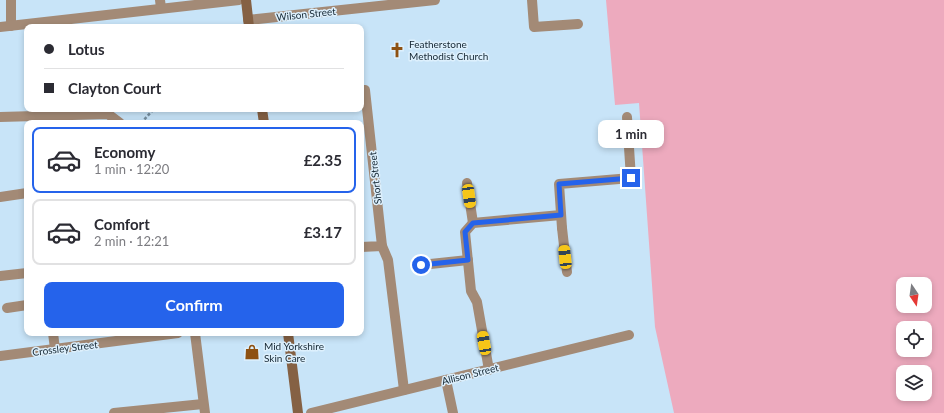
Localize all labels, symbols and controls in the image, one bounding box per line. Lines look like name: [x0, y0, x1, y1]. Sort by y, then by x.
street label: Wilson Street: [276, 5, 337, 23]
place label: Featherstone Methodist Church: [409, 38, 488, 62]
text: Lotus: [68, 40, 105, 58]
church icon: Featherstone Methodist Church: [388, 41, 406, 59]
text: Clayton Court: [68, 79, 161, 97]
callout: 1 min: [598, 120, 664, 148]
text: 1 min: [615, 126, 647, 142]
icon: car: [46, 142, 82, 178]
text: Economy: [94, 143, 155, 161]
text: £2.35: [304, 151, 342, 169]
street label: Short Street: [366, 151, 384, 205]
text: 1 min · 12:20: [94, 161, 169, 177]
route end: [622, 169, 640, 187]
car: [461, 183, 477, 209]
icon: car: [46, 214, 82, 250]
text: Comfort: [94, 215, 150, 233]
text: £3.17: [304, 223, 342, 241]
text: 2 min · 12:21: [94, 233, 169, 249]
car: [558, 244, 572, 270]
route start: [412, 256, 430, 274]
north arrow: [896, 277, 932, 313]
map controls: [896, 277, 932, 401]
button: Confirm: [44, 282, 344, 328]
button: locate: [896, 321, 932, 357]
car: [476, 330, 492, 356]
street label: Crossley Street: [32, 338, 99, 358]
place label: Mid Yorkshire Skin Care: [264, 340, 324, 364]
shop icon: Mid Yorkshire Skin Care: [243, 343, 261, 361]
street label: Allison Street: [440, 361, 500, 387]
button: layers: [896, 365, 932, 401]

